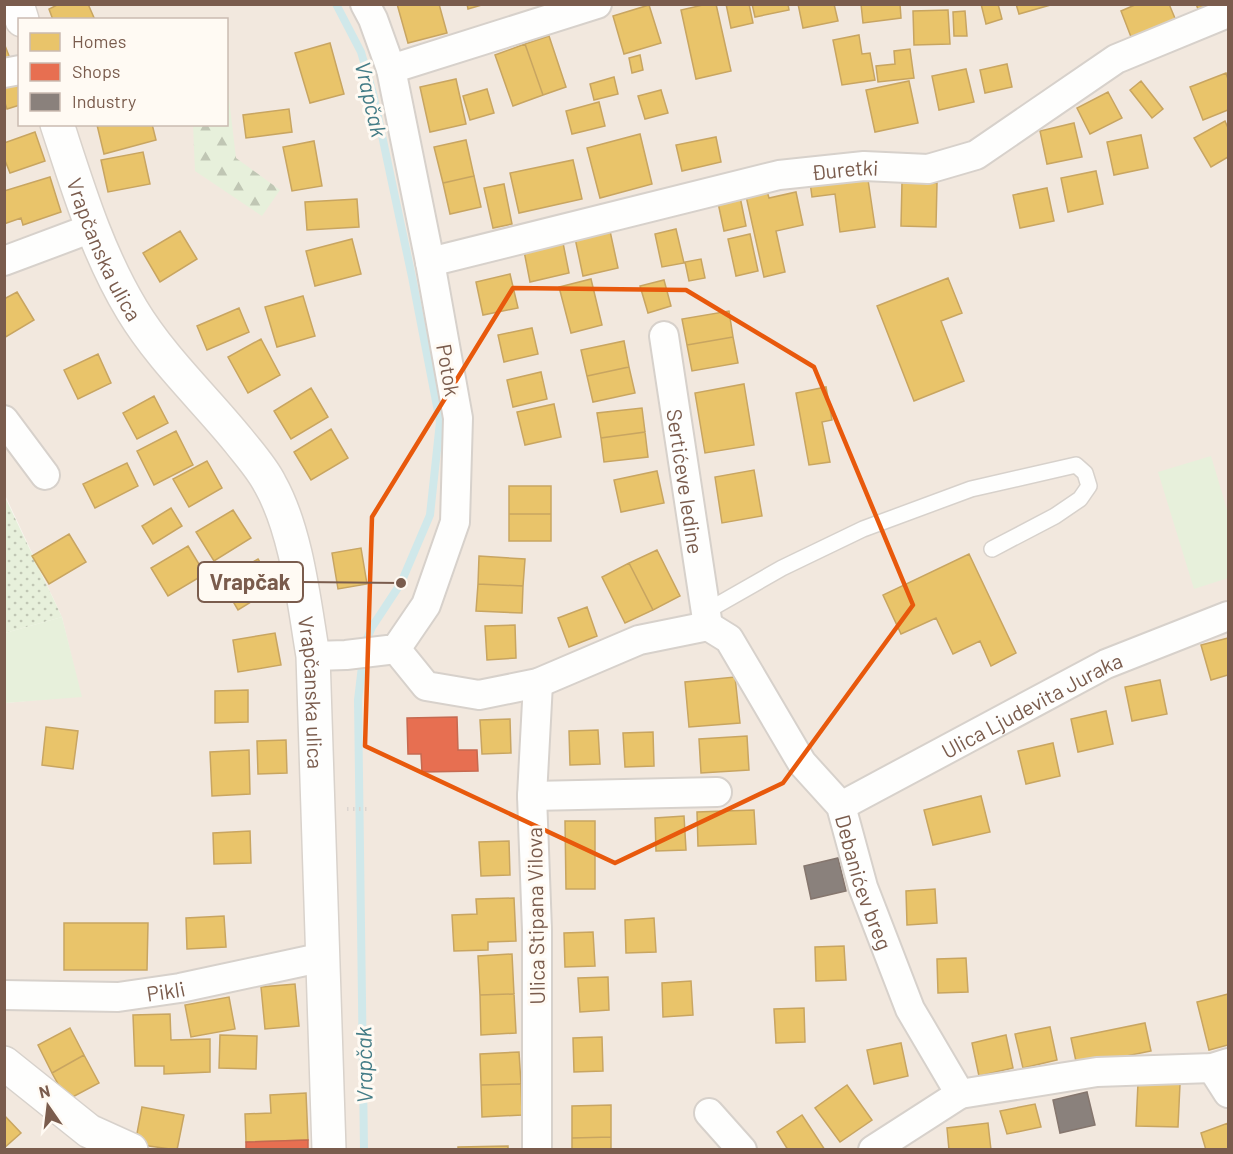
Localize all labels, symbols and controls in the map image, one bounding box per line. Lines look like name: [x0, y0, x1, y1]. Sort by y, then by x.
legend: [18, 18, 228, 126]
text: Homes: [72, 30, 126, 52]
water label: Vrapčak: [351, 59, 393, 140]
text: Shops: [72, 60, 121, 82]
text: Industry: [72, 90, 136, 112]
street label: Đuretki: [810, 153, 879, 184]
street label: Vrapčanska ulica: [63, 174, 148, 325]
street label: Potok: [432, 342, 466, 398]
street label: Sertićeve ledine: [663, 407, 709, 556]
callout: Vrapčak: [198, 562, 303, 602]
text: Vrapčak: [210, 568, 291, 594]
street label: Vrapčanska ulica: [294, 614, 329, 769]
street label: Ulica Ljudevita Juraka: [937, 647, 1125, 763]
street label: Debanićev breg: [831, 812, 898, 953]
street label: Ulica Stipana Vilova: [521, 827, 549, 1005]
street label: Pikli: [145, 975, 187, 1005]
water label: Vrapčak: [349, 1026, 377, 1104]
north arrow: [18, 1076, 78, 1136]
text: N: [37, 1080, 52, 1101]

